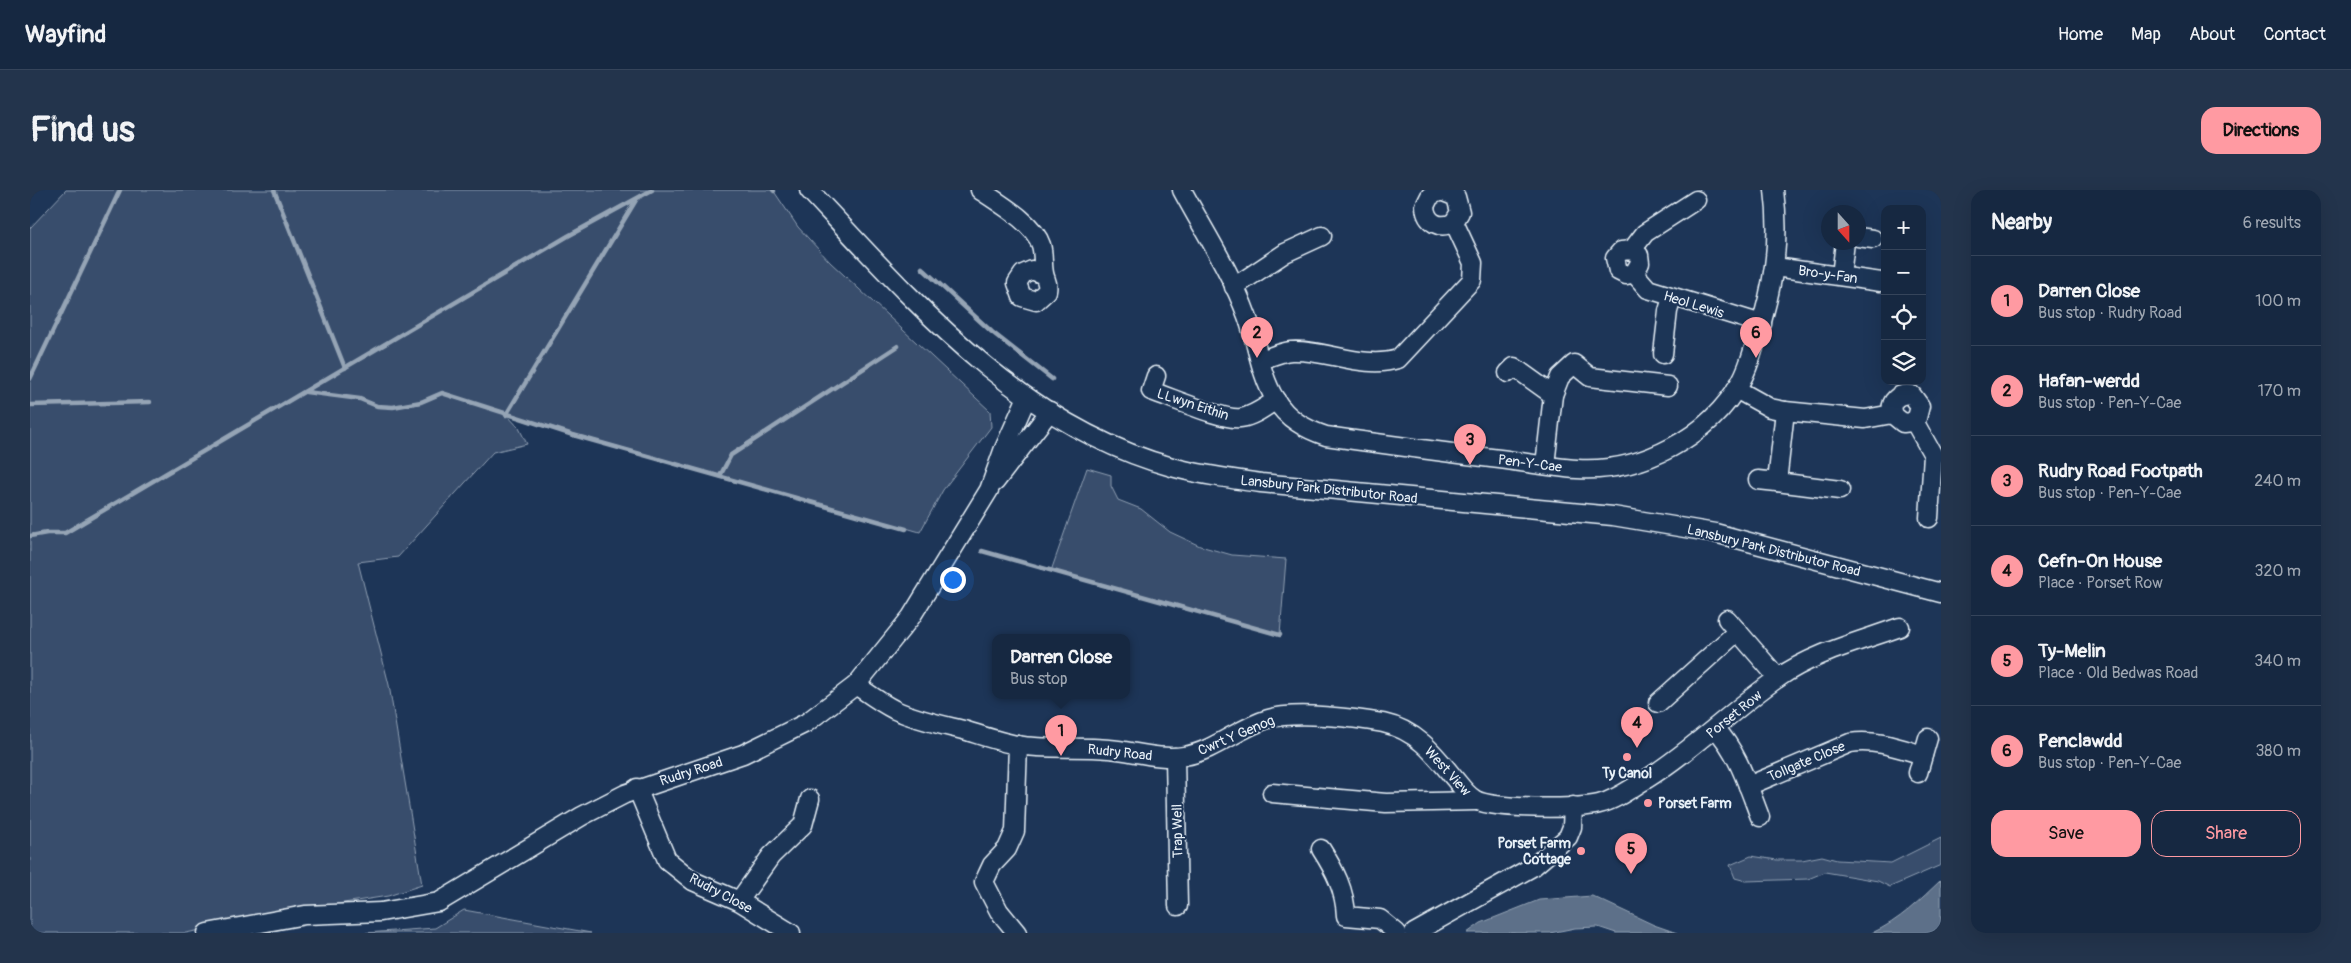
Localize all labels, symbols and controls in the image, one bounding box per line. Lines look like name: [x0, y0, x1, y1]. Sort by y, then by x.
text: Wayfind: [25, 20, 106, 49]
text: Home: [2058, 23, 2103, 46]
text: Map: [2131, 23, 2161, 46]
text: About: [2189, 23, 2235, 46]
text: Contact: [2263, 23, 2326, 46]
button: Directions: [2201, 107, 2321, 154]
text: Find us: [30, 108, 135, 152]
north arrow: [1821, 205, 1866, 250]
map controls: [1881, 205, 1926, 385]
button: +: [1881, 205, 1926, 250]
text: Nearby: [1991, 209, 2052, 236]
text: 6 results: [2243, 213, 2301, 233]
button: −: [1881, 250, 1926, 295]
street label: Bro-y-Fan: [1797, 262, 1859, 287]
text: Darren Close: [2038, 279, 2140, 303]
street label: Heol Lewis: [1662, 287, 1727, 322]
text: 1: [2004, 291, 2010, 311]
text: 100 m: [2255, 291, 2301, 311]
button: locate: [1881, 295, 1926, 340]
text: Bus stop · Rudry Road: [2038, 303, 2182, 323]
pin: 2: [1241, 317, 1273, 358]
pin: 6: [1740, 317, 1772, 358]
button: layers: [1881, 340, 1926, 385]
text: Hafan-werdd: [2038, 369, 2140, 393]
text: 2: [2003, 381, 2011, 401]
text: 170 m: [2258, 381, 2301, 401]
street label: LLwyn Eithin: [1155, 385, 1231, 424]
text: Bus stop · Pen-Y-Cae: [2038, 393, 2181, 413]
pin: 3: [1454, 424, 1486, 465]
street label: Pen-Y-Cae: [1497, 451, 1563, 476]
text: Rudry Road Footpath: [2038, 459, 2203, 483]
text: 3: [2003, 471, 2011, 491]
text: 240 m: [2254, 471, 2301, 491]
street label: Lansbury Park Distributor Road: [1239, 472, 1419, 507]
text: Bus stop · Pen-Y-Cae: [2038, 483, 2181, 503]
street label: Lansbury Park Distributor Road: [1685, 521, 1862, 580]
text: Cefn-On House: [2038, 549, 2162, 573]
text: 4: [2002, 561, 2012, 581]
text: 320 m: [2255, 561, 2301, 581]
your location: [940, 567, 966, 593]
text: Place · Porset Row: [2038, 573, 2163, 593]
popup: [992, 634, 1130, 699]
text: Ty-Melin: [2038, 639, 2106, 663]
text: Darren Close: [1010, 645, 1112, 669]
text: 5: [2003, 651, 2011, 671]
text: 340 m: [2254, 651, 2301, 671]
text: Place · Old Bedwas Road: [2038, 663, 2198, 683]
text: Bus stop: [1010, 669, 1068, 689]
street label: Porset Row: [1703, 686, 1766, 742]
pin: 4: [1621, 707, 1653, 748]
street label: Cwrt Y Genog: [1195, 712, 1277, 759]
pin: 1: [1045, 715, 1077, 756]
text: Penclawdd: [2038, 729, 2123, 753]
street label: Tollgate Close: [1765, 737, 1848, 785]
street label: Rudry Road: [1087, 741, 1153, 764]
text: 6: [2002, 741, 2012, 761]
text: 380 m: [2255, 741, 2301, 761]
street label: West View: [1421, 743, 1475, 800]
marker: Ty Canol: [1621, 751, 1633, 763]
street label: Rudry Road: [658, 753, 725, 790]
text: Bus stop · Pen-Y-Cae: [2038, 753, 2181, 773]
place label: Ty Canol: [1601, 765, 1652, 782]
place label: Porset Farm: [1658, 795, 1732, 812]
marker: Porset Farm: [1642, 797, 1654, 809]
street label: Trap Well: [1169, 804, 1186, 858]
button: Save: [1991, 810, 2141, 857]
button: Share: [2151, 810, 2301, 857]
pin: 5: [1615, 833, 1647, 874]
place label: Porset Farm Cottage: [1497, 835, 1572, 868]
marker: Porset Farm Cottage: [1575, 845, 1587, 857]
street label: Rudry Close: [686, 870, 755, 917]

